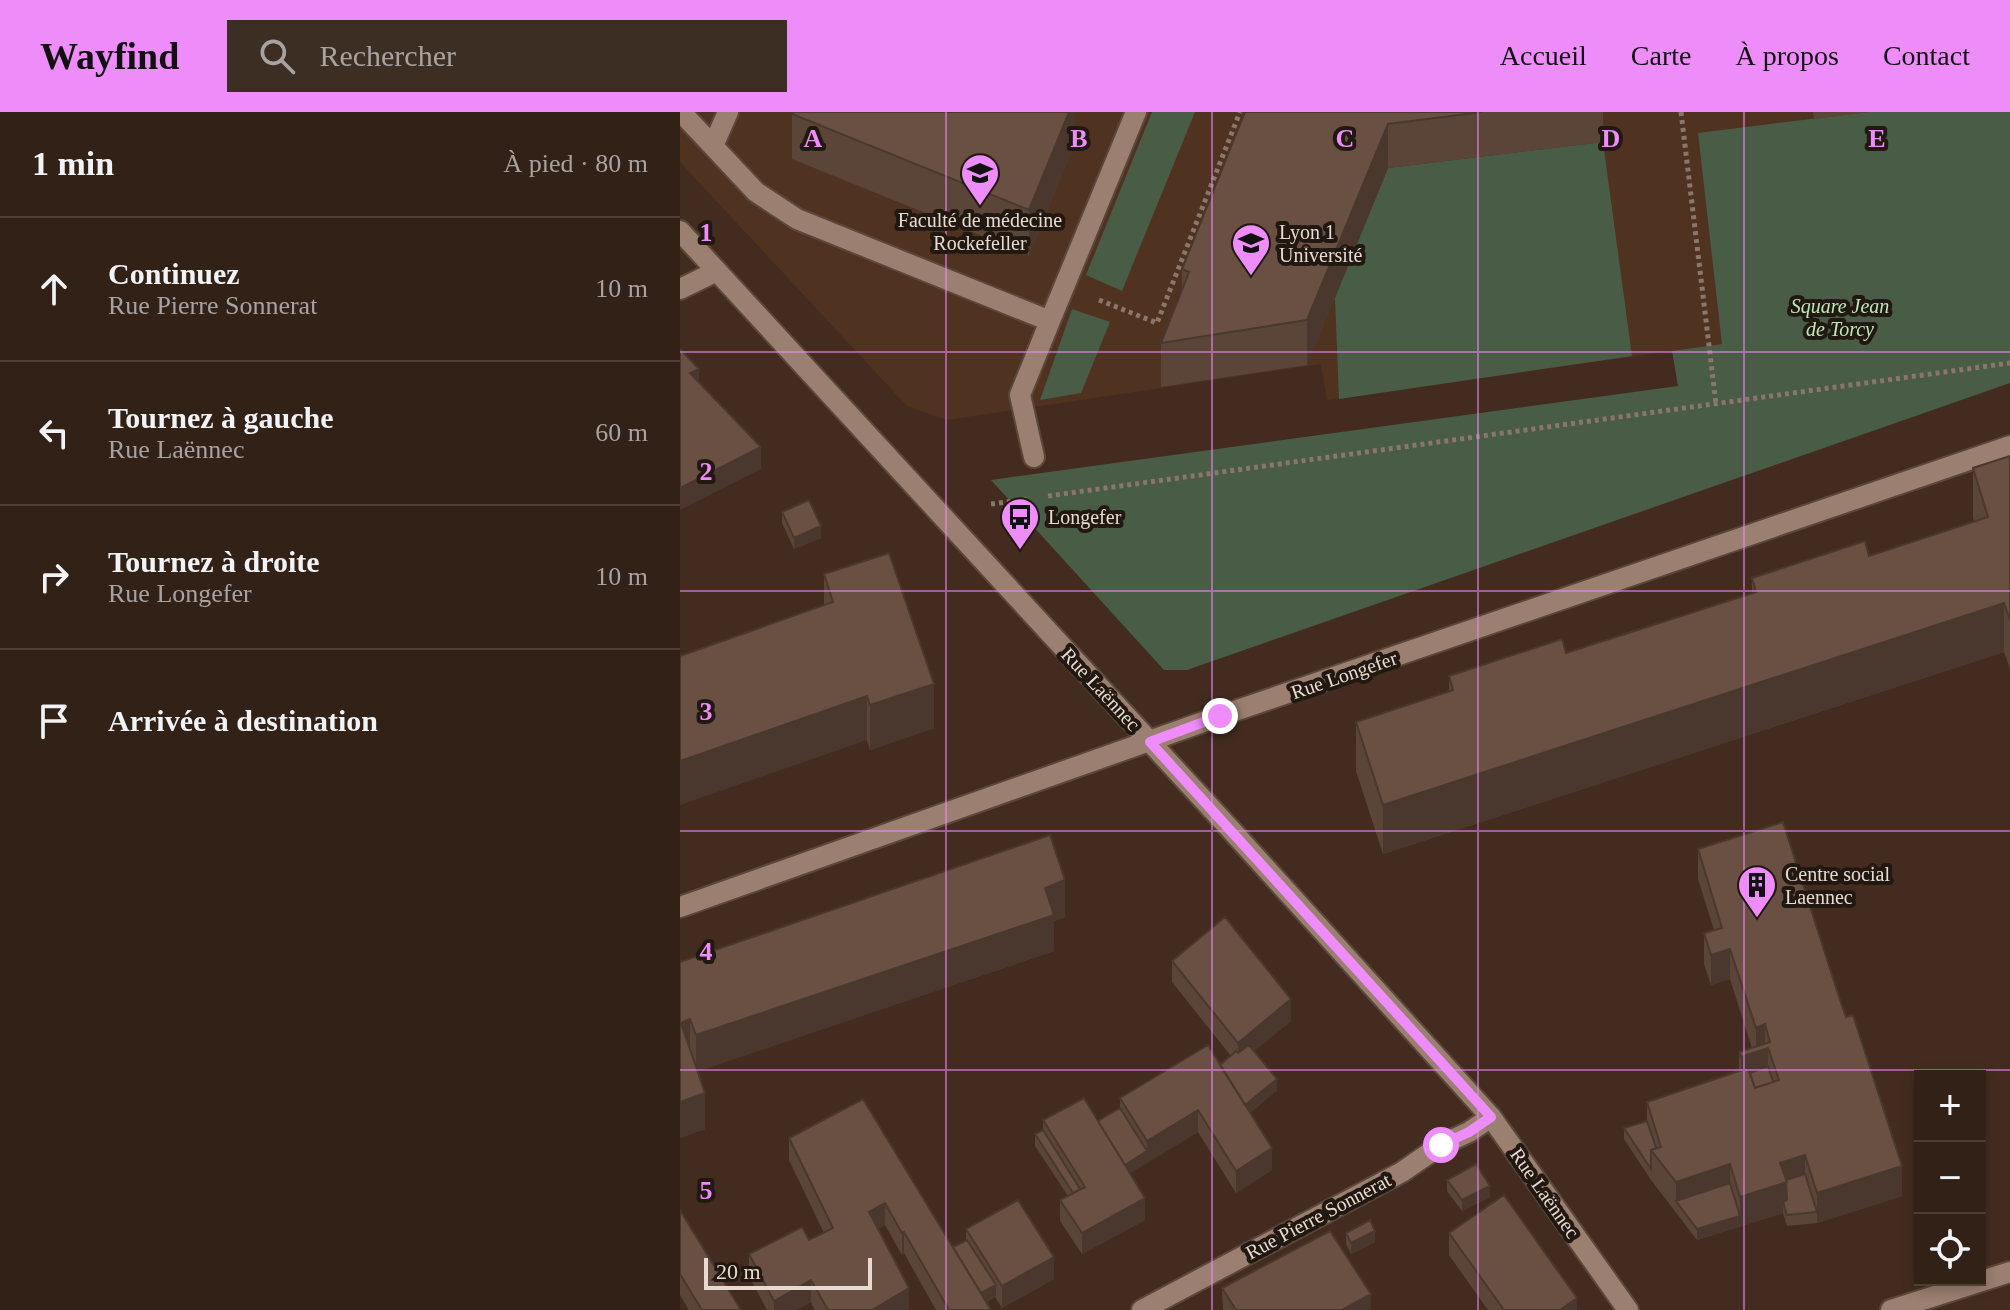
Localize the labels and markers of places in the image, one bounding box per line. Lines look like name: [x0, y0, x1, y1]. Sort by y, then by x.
school or university icon: Faculté de médecine Rockefeller: [959, 152, 1001, 207]
place label: Faculté de médecine Rockefeller: [898, 209, 1062, 254]
place label: Lyon 1 Université: [1279, 221, 1362, 266]
school or university icon: Lyon 1 Université: [1230, 222, 1272, 277]
bus stop icon: Longefer: [999, 496, 1041, 551]
place label: Longefer: [1048, 506, 1122, 529]
place label: Centre social Laennec: [1785, 863, 1890, 908]
building icon: Centre social Laennec: [1736, 864, 1778, 919]

